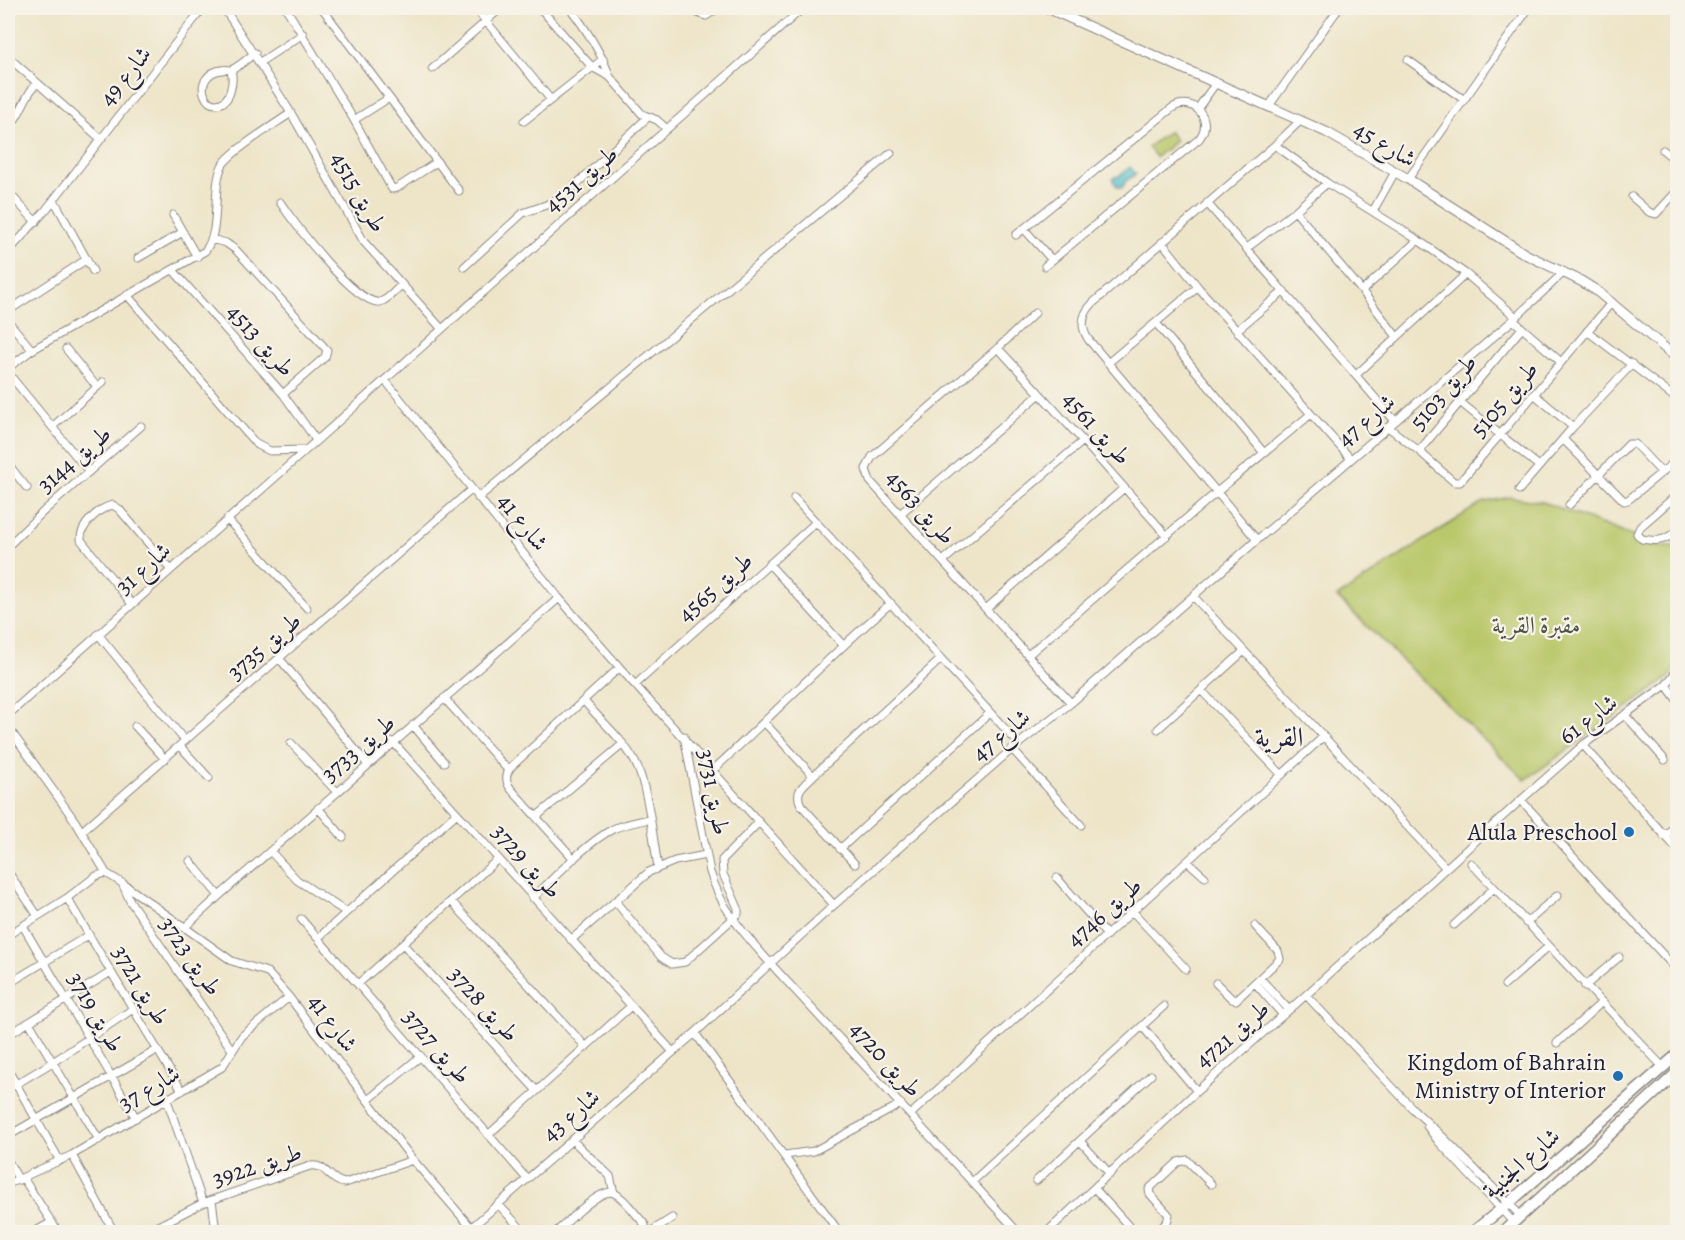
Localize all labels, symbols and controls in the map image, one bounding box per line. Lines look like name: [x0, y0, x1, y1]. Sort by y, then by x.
street label: شارع 49: [91, 39, 162, 115]
street label: شارع 45: [1346, 113, 1422, 178]
street label: طريق 4531: [537, 138, 625, 220]
street label: طريق 4515: [323, 146, 395, 238]
street label: طريق 4513: [220, 297, 302, 383]
street label: طريق 5103: [1402, 347, 1484, 437]
street label: طريق 5105: [1463, 354, 1545, 444]
street label: طريق 4561: [1055, 384, 1139, 472]
street label: شارع 47: [1330, 386, 1405, 457]
street label: طريق 3144: [30, 418, 118, 500]
street label: طريق 4563: [879, 463, 963, 551]
street label: شارع 41: [487, 486, 556, 560]
street label: شارع 31: [108, 534, 180, 604]
street label: طريق 4565: [670, 545, 760, 629]
street label: طريق 3735: [220, 605, 308, 687]
park label: مقبرة القرية: [1492, 609, 1580, 641]
street label: شارع 61: [1552, 686, 1626, 755]
street label: شارع 47: [965, 701, 1040, 772]
street label: طريق 3733: [314, 707, 402, 789]
district label: القرية: [1255, 719, 1303, 755]
street label: طريق 3731: [690, 746, 738, 838]
street label: طريق 3729: [485, 816, 569, 906]
place label: Alula Preschool: [1467, 816, 1617, 848]
marker: Alula Preschool: [1622, 825, 1636, 839]
street label: طريق 4746: [1059, 869, 1149, 955]
street label: طريق 3723: [152, 910, 230, 1002]
street label: طريق 3721: [105, 939, 177, 1031]
street label: طريق 3728: [441, 959, 527, 1049]
street label: طريق 3719: [60, 966, 132, 1058]
street label: شارع 41: [297, 987, 365, 1061]
street label: طريق 4721: [1188, 993, 1276, 1075]
street label: طريق 3727: [395, 1001, 479, 1091]
street label: طريق 4720: [842, 1014, 930, 1104]
place label: Kingdom of Bahrain Ministry of Interior: [1406, 1046, 1606, 1106]
street label: شارع 37: [112, 1057, 188, 1122]
marker: Kingdom of Bahrain Ministry of Interior: [1611, 1069, 1625, 1083]
street label: شارع 43: [535, 1081, 610, 1152]
street label: شارع الجنبية: [1475, 1120, 1569, 1209]
street label: طريق 3922: [208, 1136, 306, 1194]

